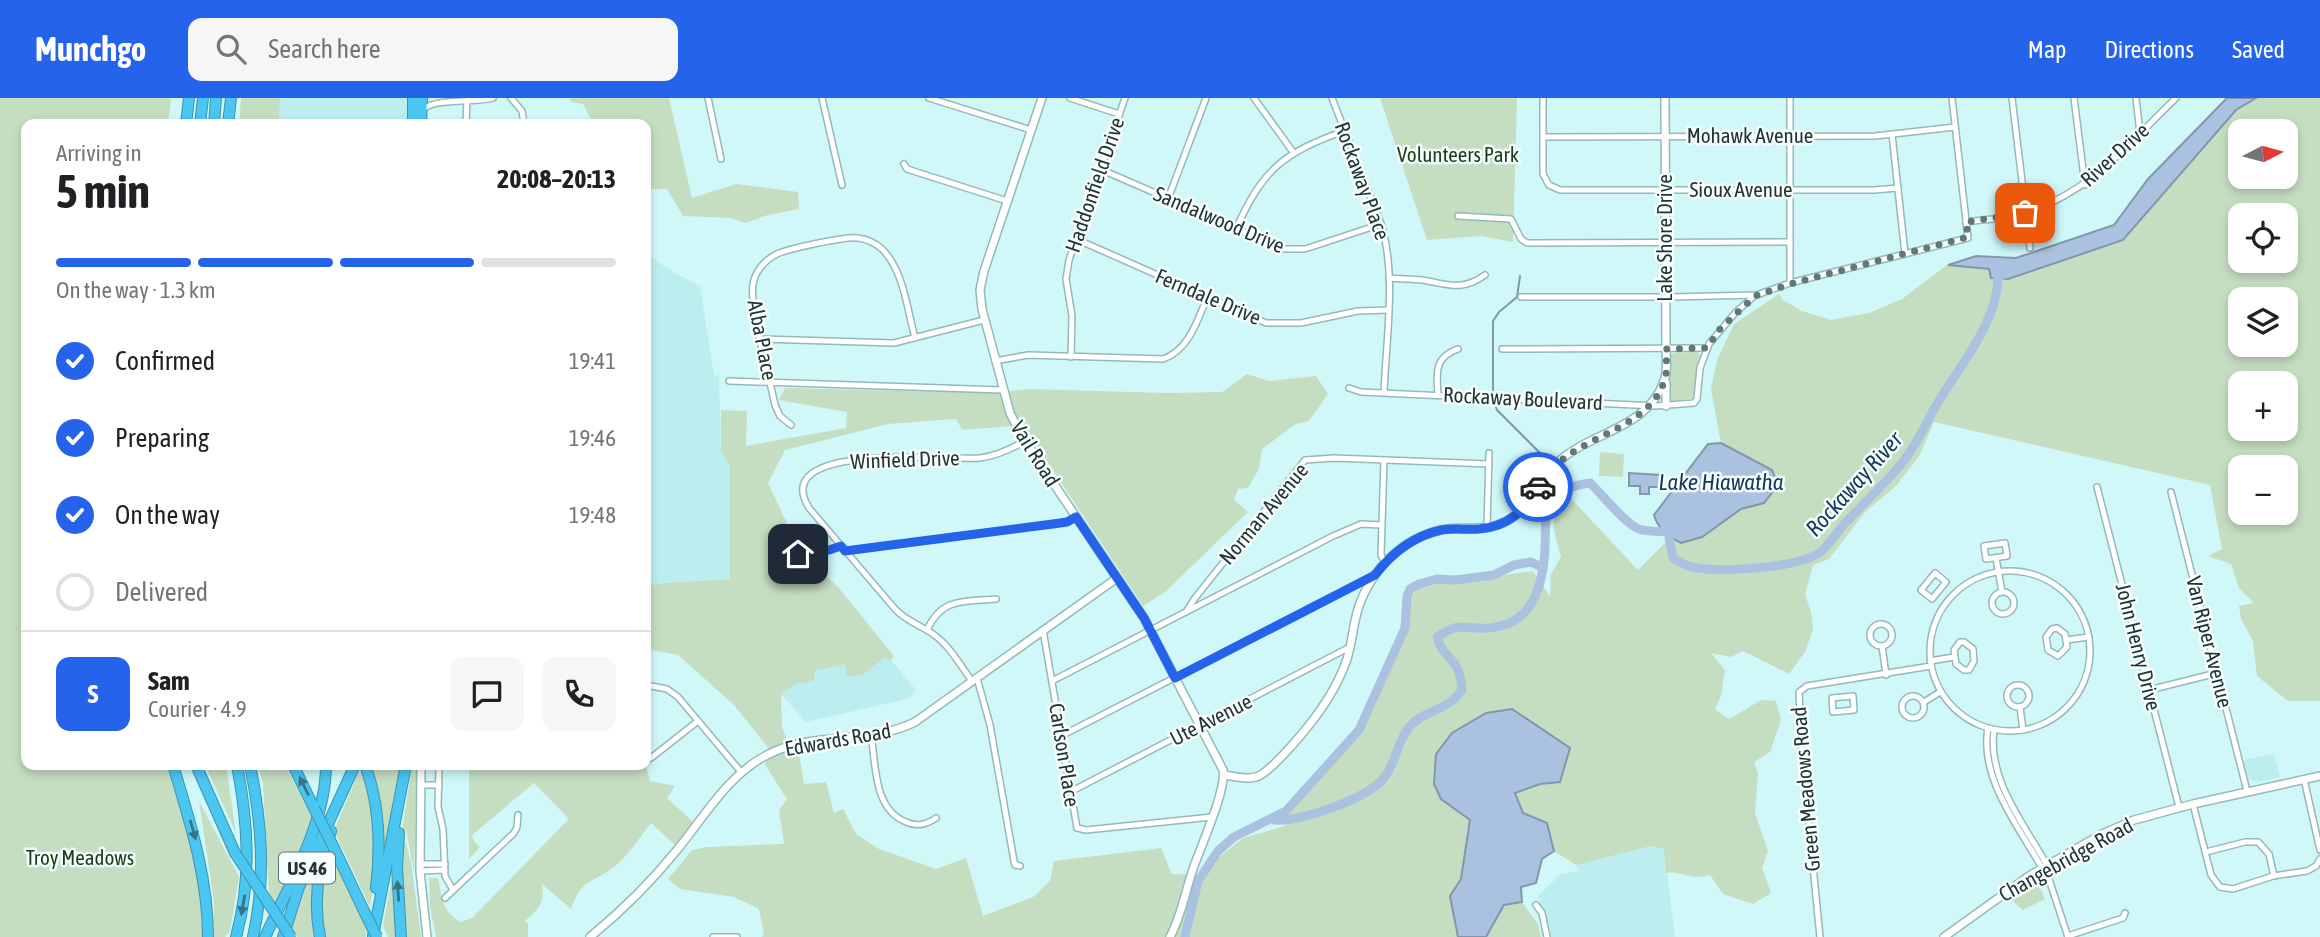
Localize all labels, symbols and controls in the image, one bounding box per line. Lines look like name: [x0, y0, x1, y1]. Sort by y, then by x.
search box: [188, 18, 678, 81]
text: Munchgo: [35, 30, 146, 68]
icon: search: [212, 30, 250, 68]
text: Search here: [268, 34, 380, 64]
text: Map: [2028, 36, 2066, 63]
text: Directions: [2104, 36, 2194, 63]
text: Saved: [2232, 36, 2285, 63]
street label: Haddonfield Drive: [1060, 114, 1128, 255]
street label: Rockaway Place: [1331, 118, 1395, 243]
street label: River Drive: [2075, 118, 2153, 191]
north arrow: [2228, 119, 2298, 189]
map controls: [2228, 119, 2298, 525]
street label: Mohawk Avenue: [1687, 123, 1813, 147]
text: Arriving in: [56, 140, 142, 166]
park label: Volunteers Park: [1397, 142, 1519, 166]
text: 20:08–20:13: [497, 164, 616, 194]
text: 5 min: [56, 165, 150, 218]
street label: Lake Shore Drive: [1652, 174, 1676, 302]
street label: Sioux Avenue: [1689, 177, 1793, 201]
street label: Sandalwood Drive: [1150, 181, 1288, 257]
pin: [1995, 183, 2055, 243]
icon: bag: [2006, 194, 2044, 232]
button: locate: [2228, 203, 2298, 273]
street label: Ferndale Drive: [1152, 263, 1265, 329]
text: On the way · 1.3 km: [56, 277, 216, 303]
button: layers: [2228, 287, 2298, 357]
street label: Alba Place: [743, 298, 783, 382]
icon: check: [56, 342, 94, 380]
text: Confirmed: [115, 346, 215, 376]
text: 19:41: [569, 348, 616, 374]
button: +: [2228, 371, 2298, 441]
street label: Rockaway Boulevard: [1443, 382, 1603, 414]
street label: Vail Road: [1006, 416, 1065, 491]
icon: check: [56, 419, 94, 457]
text: Preparing: [115, 423, 209, 453]
text: 19:46: [569, 425, 616, 451]
water label: Rockaway River: [1800, 426, 1908, 541]
street label: Winfield Drive: [850, 445, 960, 473]
courier: [1503, 452, 1573, 522]
button: −: [2228, 455, 2298, 525]
street label: Norman Avenue: [1214, 458, 1312, 569]
icon: car: [1519, 468, 1557, 506]
water label: Lake Hiawatha: [1659, 469, 1784, 495]
icon: check: [56, 496, 94, 534]
text: On the way: [115, 500, 220, 530]
text: 19:48: [569, 502, 616, 528]
pin: [768, 524, 828, 584]
icon: home: [779, 535, 817, 573]
street label: Van Riper Avenue: [2182, 574, 2238, 710]
text: Delivered: [115, 577, 208, 607]
street label: John Henry Drive: [2112, 581, 2166, 713]
button: chat: [450, 657, 524, 731]
button: phone: [542, 657, 616, 731]
text: Sam: [148, 666, 190, 696]
text: S: [88, 679, 98, 709]
street label: Ute Avenue: [1166, 688, 1256, 750]
text: Courier · 4.9: [148, 696, 247, 722]
street label: Carlson Place: [1045, 701, 1085, 808]
street label: Green Meadows Road: [1786, 706, 1824, 872]
street label: Edwards Road: [783, 718, 893, 760]
one-way arrow: [298, 776, 310, 796]
street label: Changebridge Road: [1994, 812, 2137, 906]
one-way arrow: [188, 820, 198, 841]
park label: Troy Meadows: [26, 845, 134, 869]
road number: US 46: [279, 852, 335, 884]
one-way arrow: [392, 880, 403, 902]
one-way arrow: [237, 894, 248, 916]

